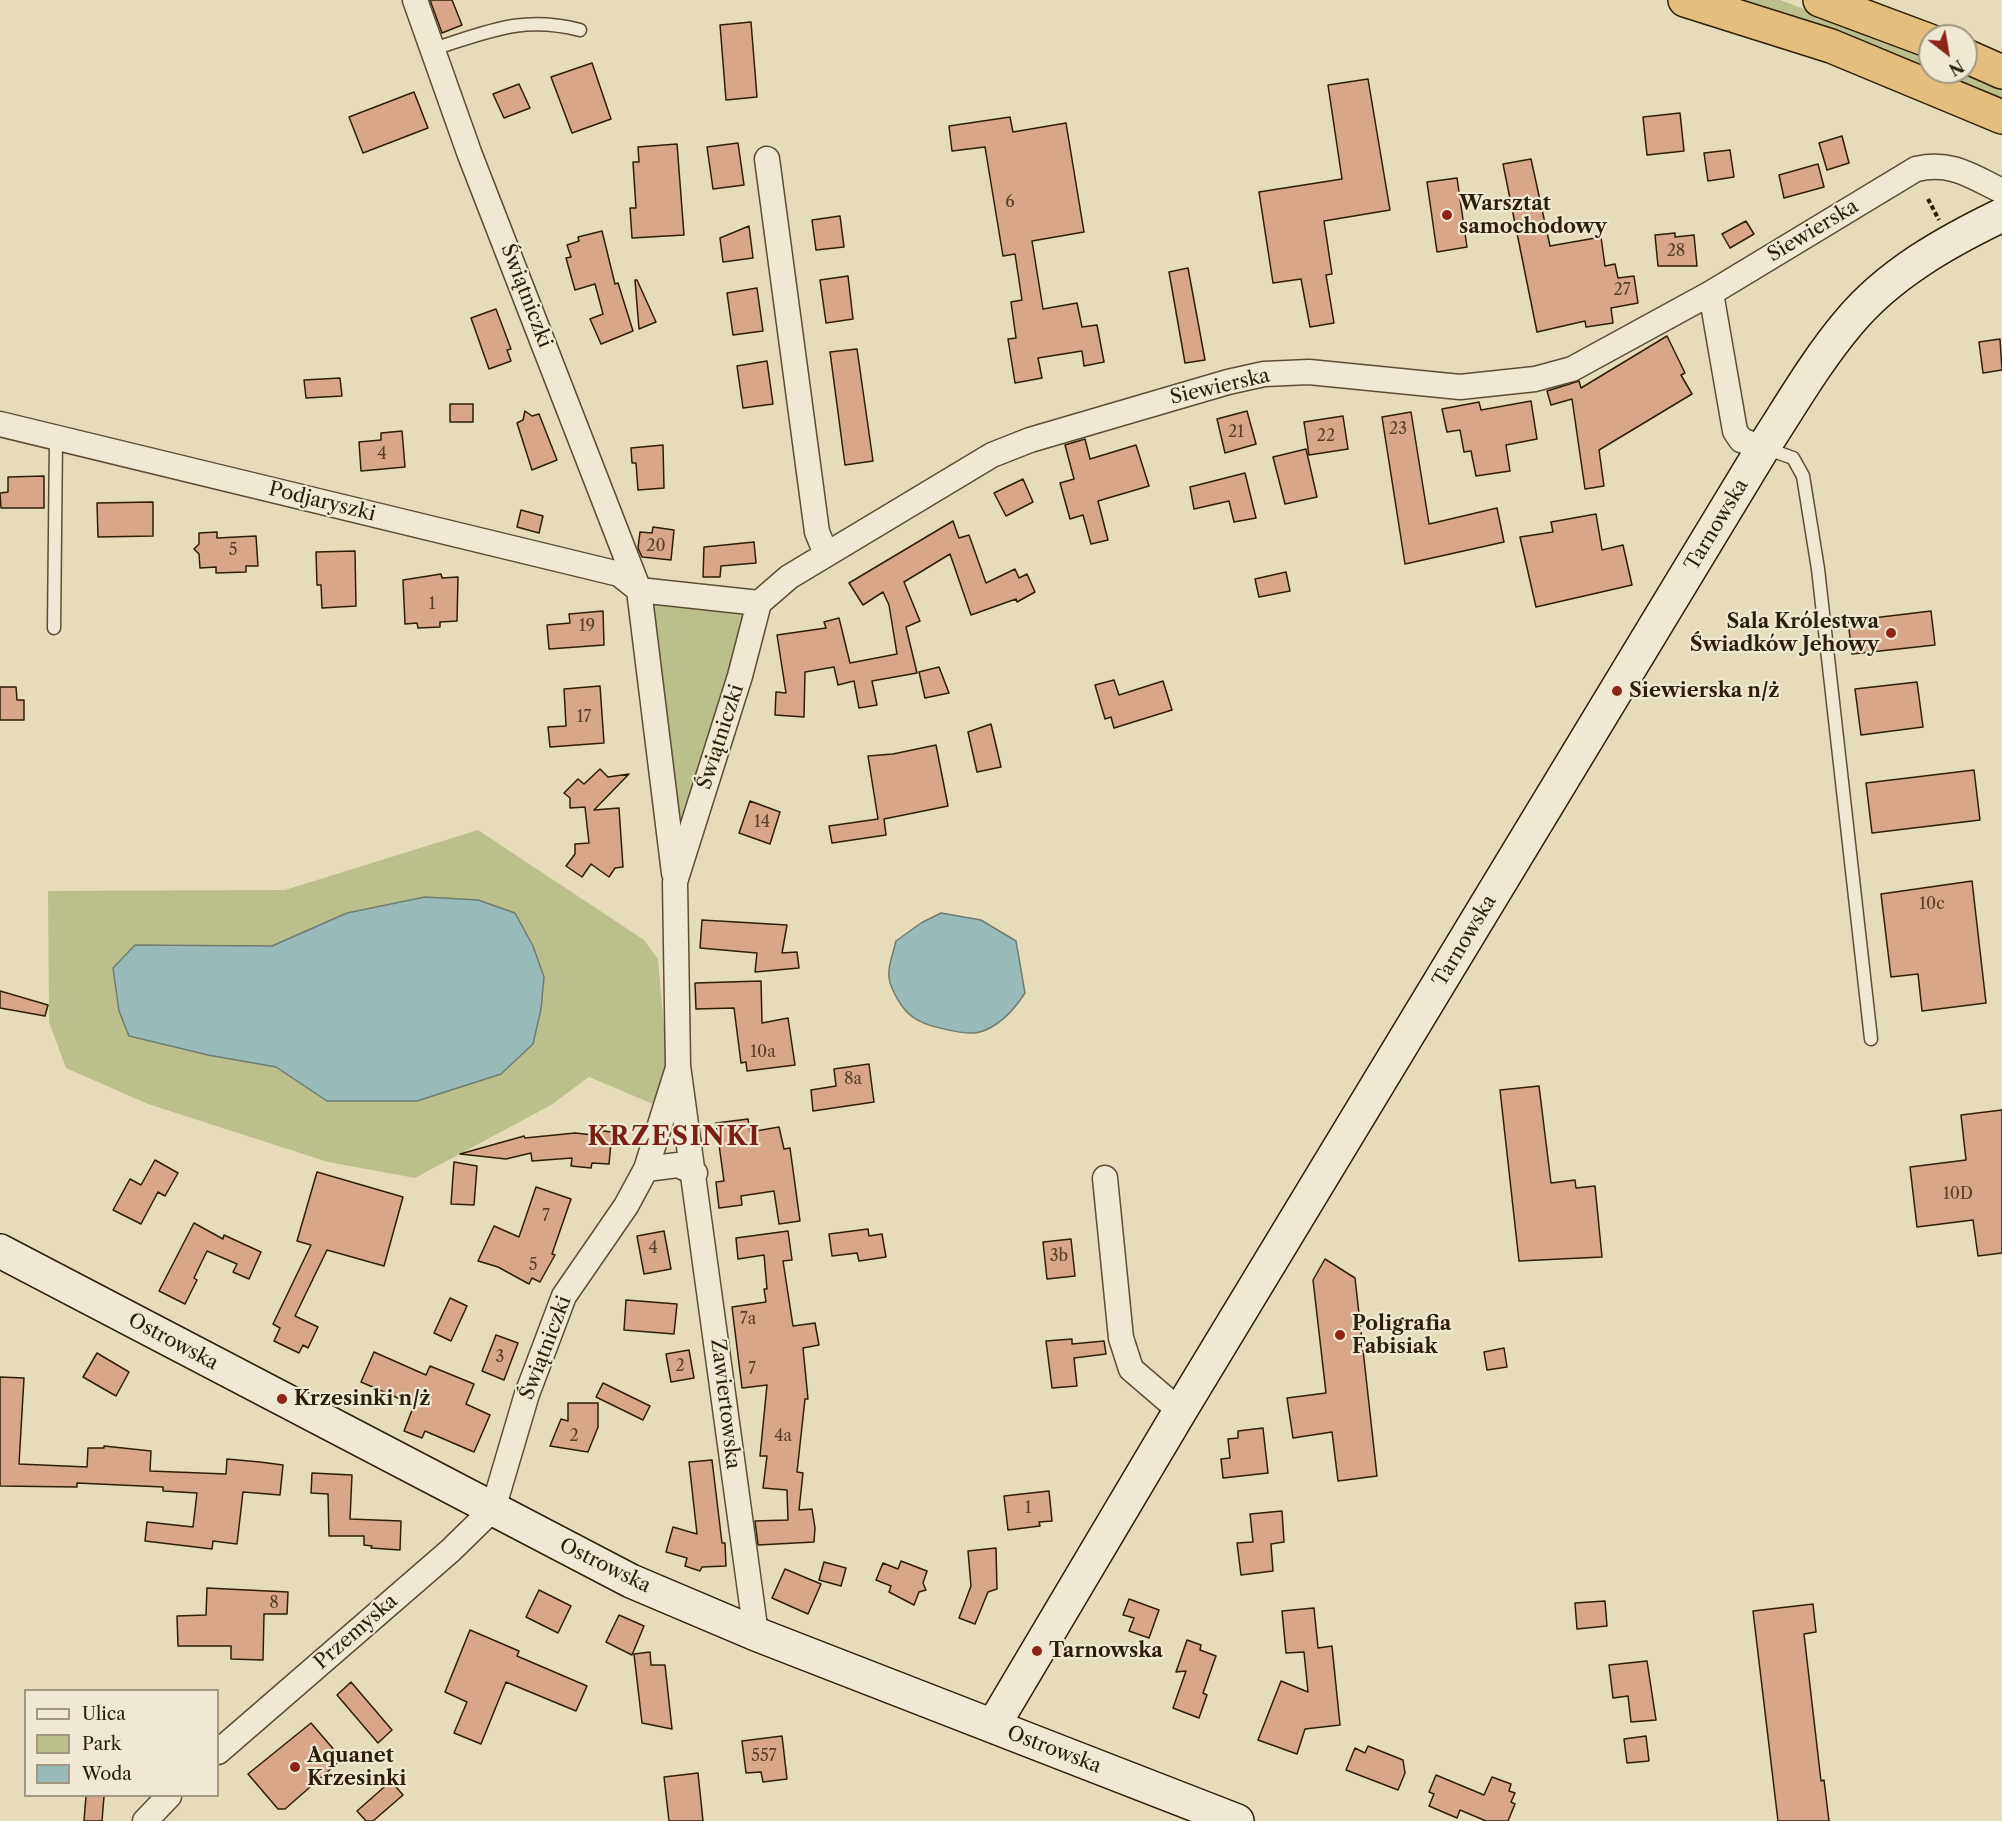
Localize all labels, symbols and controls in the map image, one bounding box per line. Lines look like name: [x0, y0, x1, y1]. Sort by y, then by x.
north arrow: [1918, 24, 1978, 84]
text: N: [1945, 56, 1967, 80]
house number: 6: [1005, 192, 1015, 212]
place label: Warsztat samochodowy: [1459, 192, 1607, 239]
street label: Siewierska: [1763, 195, 1863, 267]
marker: Warsztat samochodowy: [1440, 208, 1454, 222]
street label: Świątniczki: [495, 241, 557, 351]
house number: 28: [1667, 241, 1685, 261]
house number: 27: [1613, 280, 1631, 300]
street label: Siewierska: [1168, 364, 1272, 410]
house number: 23: [1389, 419, 1407, 439]
house number: 21: [1228, 422, 1244, 442]
house number: 22: [1317, 426, 1335, 446]
house number: 4: [377, 444, 387, 464]
street label: Tarnowska: [1680, 475, 1754, 575]
street label: Podjaryszki: [266, 477, 378, 527]
house number: 20: [646, 536, 666, 556]
house number: 5: [229, 540, 237, 560]
house number: 1: [429, 594, 435, 614]
place label: Sala Królestwa Świadków Jehowy: [1690, 610, 1879, 657]
house number: 19: [579, 616, 595, 636]
marker: Sala Królestwa Świadków Jehowy: [1884, 626, 1898, 640]
place label: Siewierska n/ż: [1629, 679, 1780, 703]
street label: Świątniczki: [693, 681, 749, 793]
marker: Siewierska n/ż: [1610, 684, 1624, 698]
house number: 17: [577, 707, 591, 727]
house number: 14: [754, 812, 770, 832]
street label: Tarnowska: [1428, 891, 1502, 991]
house number: 10c: [1919, 894, 1945, 914]
house number: 10a: [750, 1042, 776, 1062]
house number: 8a: [844, 1069, 862, 1089]
district label: KRZESINKI: [587, 1121, 761, 1153]
house number: 10D: [1943, 1184, 1973, 1204]
house number: 7: [542, 1206, 550, 1226]
house number: 4: [648, 1238, 658, 1258]
house number: 3b: [1050, 1246, 1068, 1266]
house number: 5: [529, 1255, 537, 1275]
street label: Świątniczki: [515, 1293, 577, 1403]
street label: Ostrowska: [124, 1308, 222, 1376]
house number: 7a: [740, 1309, 756, 1329]
place label: Poligrafia Fabisiak: [1352, 1312, 1451, 1359]
marker: Poligrafia Fabisiak: [1333, 1328, 1347, 1342]
street label: Zawiertowska: [705, 1337, 745, 1471]
house number: 3: [496, 1347, 504, 1367]
house number: 2: [675, 1356, 685, 1376]
house number: 7: [748, 1359, 756, 1379]
place label: Krzesinki n/ż: [294, 1387, 431, 1411]
marker: Krzesinki n/ż: [275, 1392, 289, 1406]
house number: 2: [569, 1426, 579, 1446]
house number: 4a: [774, 1426, 792, 1446]
house number: 1: [1025, 1498, 1031, 1518]
street label: Ostrowska: [555, 1534, 655, 1598]
street label: Przemyska: [309, 1589, 403, 1675]
house number: 8: [269, 1593, 279, 1613]
place label: Tarnowska: [1049, 1639, 1163, 1663]
marker: Tarnowska: [1030, 1644, 1044, 1658]
legend: [24, 1689, 219, 1797]
text: Ulica: [82, 1703, 126, 1725]
street label: Ostrowska: [1004, 1721, 1104, 1779]
text: Park: [82, 1733, 121, 1755]
place label: Aquanet Krzesinki: [307, 1744, 406, 1791]
house number: 557: [751, 1746, 777, 1766]
marker: Aquanet Krzesinki: [288, 1760, 302, 1774]
text: Woda: [82, 1763, 132, 1785]

